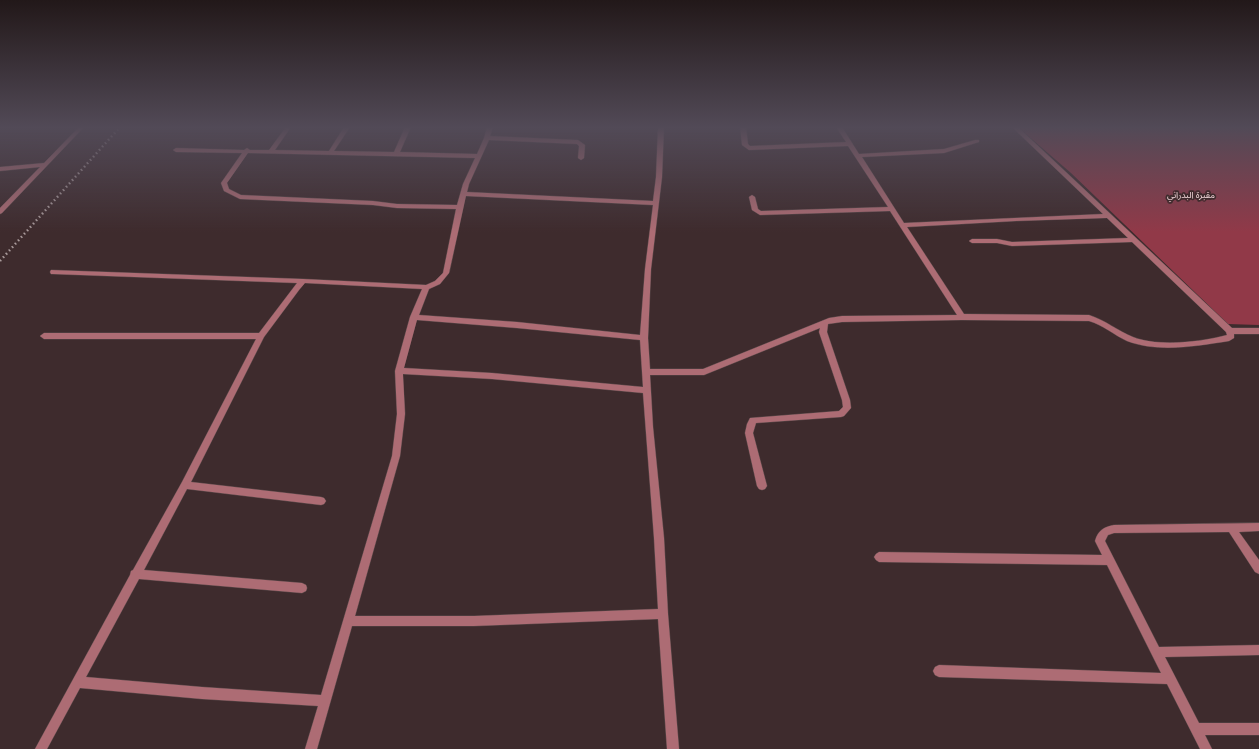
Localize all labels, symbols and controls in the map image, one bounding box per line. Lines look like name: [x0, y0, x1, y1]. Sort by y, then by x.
park label: مقبرة البدراني: [1167, 190, 1215, 200]

